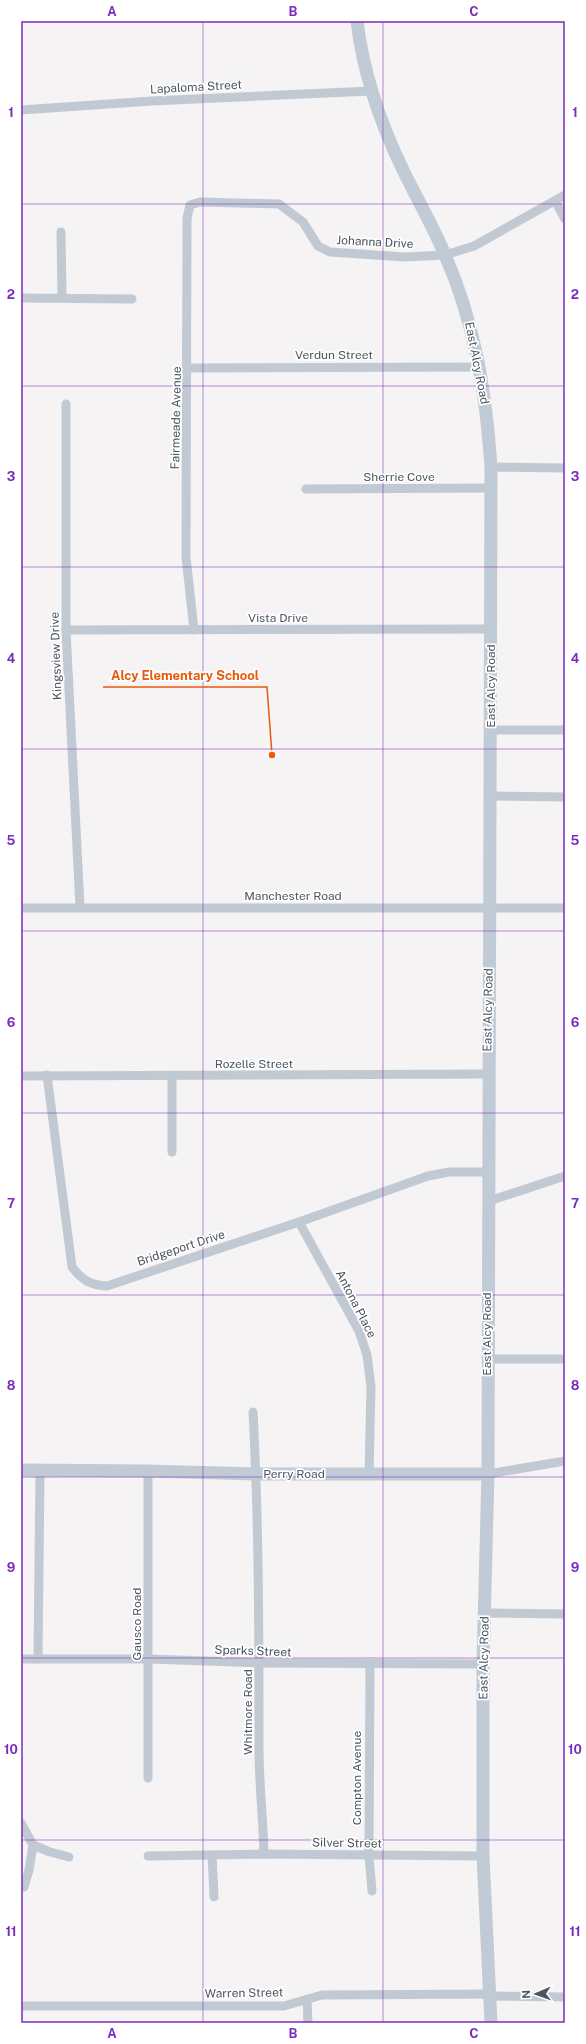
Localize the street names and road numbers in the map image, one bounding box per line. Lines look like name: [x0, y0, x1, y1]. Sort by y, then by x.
street label: Lapaloma Street: [150, 78, 243, 96]
street label: Johanna Drive: [336, 233, 414, 251]
street label: East Alcy Road: [462, 321, 492, 405]
street label: Verdun Street: [295, 348, 373, 362]
street label: Fairmeade Avenue: [168, 366, 184, 470]
street label: Sherrie Cove: [363, 470, 435, 484]
street label: Vista Drive: [248, 611, 308, 625]
street label: Kingsview Drive: [47, 612, 65, 700]
street label: East Alcy Road: [484, 644, 498, 728]
street label: Manchester Road: [244, 889, 342, 903]
street label: East Alcy Road: [480, 968, 496, 1052]
street label: Rozelle Street: [215, 1057, 294, 1071]
street label: Bridgeport Drive: [135, 1227, 227, 1269]
street label: Antona Place: [333, 1268, 379, 1340]
street label: East Alcy Road: [480, 1292, 494, 1376]
street label: Perry Road: [263, 1467, 325, 1481]
street label: Gausco Road: [130, 1588, 144, 1661]
street label: East Alcy Road: [476, 1616, 492, 1700]
street label: Sparks Street: [214, 1643, 292, 1659]
street label: Whitmore Road: [241, 1669, 255, 1755]
street label: Compton Avenue: [350, 1730, 364, 1825]
street label: Silver Street: [312, 1835, 382, 1851]
street label: Warren Street: [205, 1985, 284, 2001]

